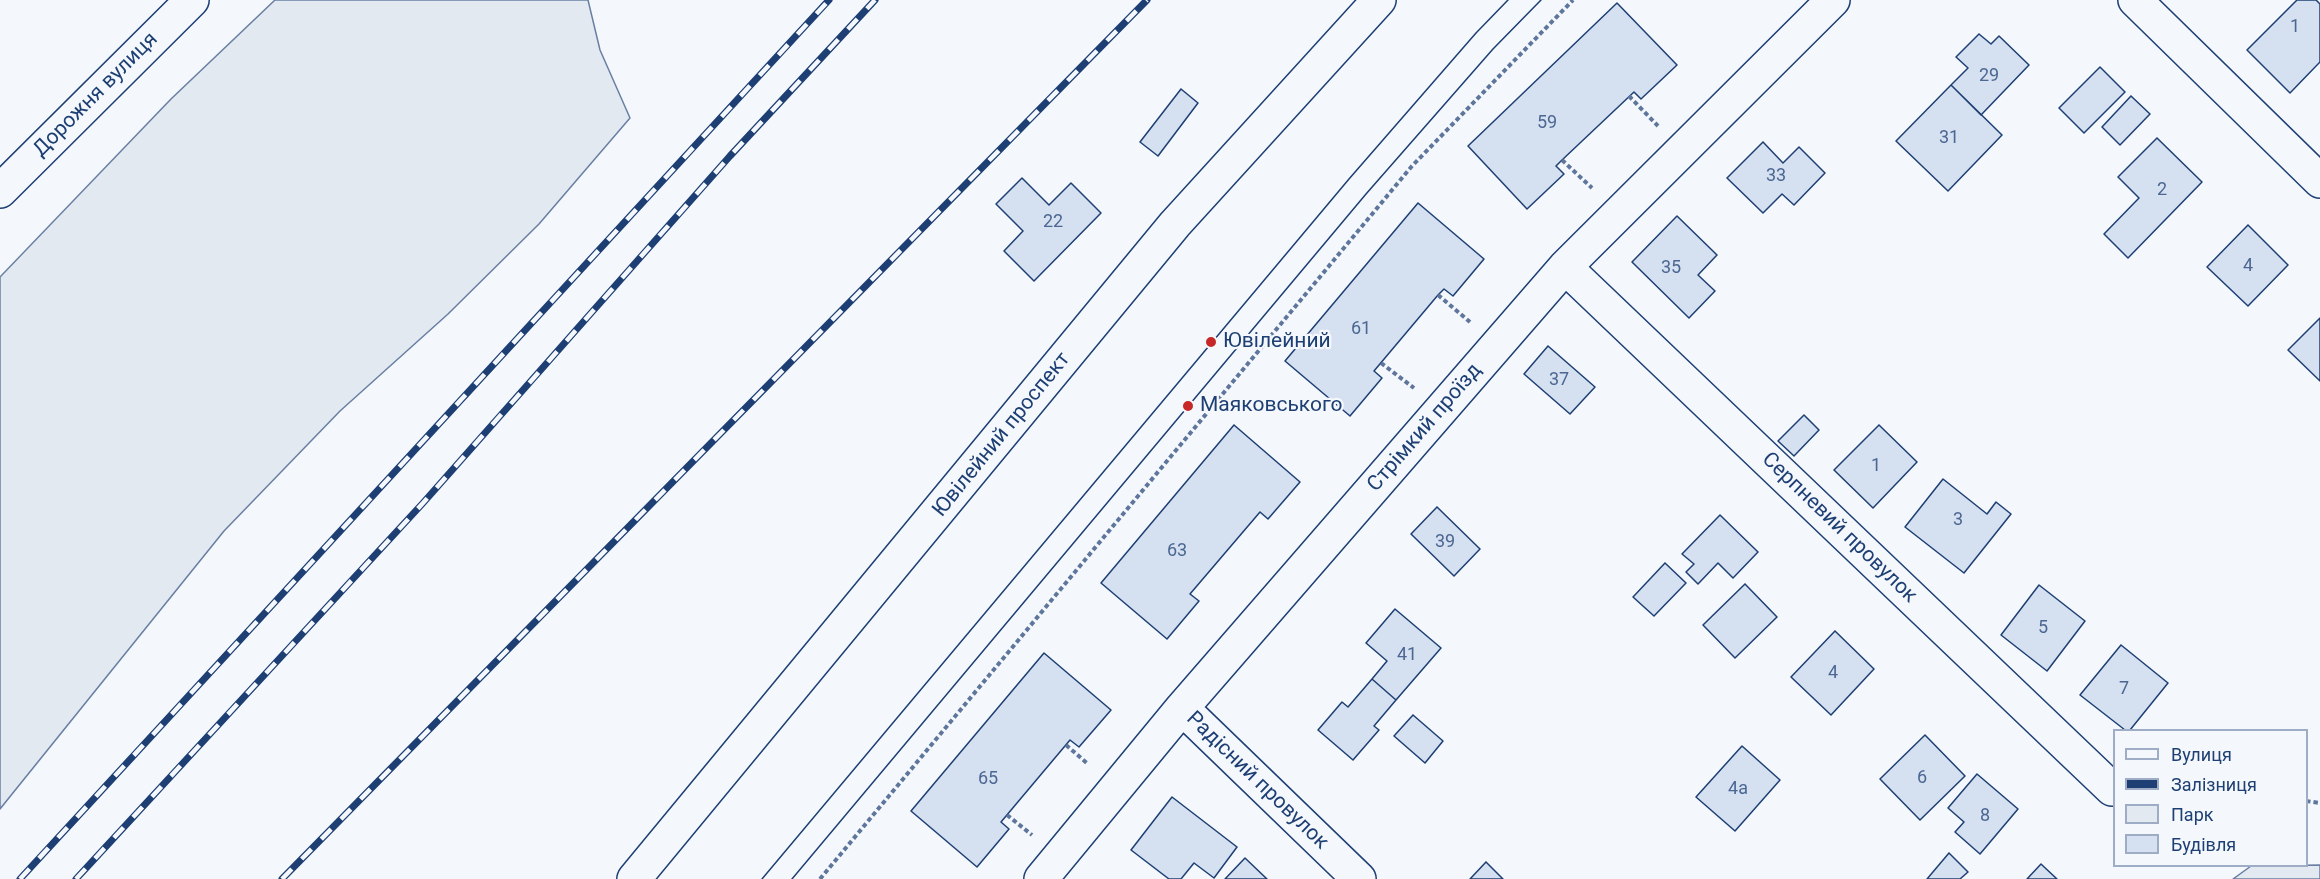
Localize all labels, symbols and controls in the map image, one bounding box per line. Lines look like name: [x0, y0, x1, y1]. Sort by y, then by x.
house number: 1: [2290, 16, 2300, 38]
street label: Дорожня вулиця: [28, 27, 164, 163]
house number: 29: [1979, 65, 1999, 87]
house number: 59: [1537, 112, 1557, 134]
house number: 31: [1939, 127, 1959, 149]
house number: 33: [1766, 165, 1786, 187]
house number: 2: [2157, 179, 2167, 201]
house number: 22: [1043, 211, 1063, 233]
house number: 4: [2243, 255, 2253, 277]
house number: 35: [1661, 257, 1681, 279]
house number: 61: [1351, 318, 1371, 340]
place label: Ювілейний: [1223, 329, 1331, 355]
marker: Ювілейний: [1204, 335, 1218, 349]
street label: Ювілейний проспект: [928, 348, 1076, 522]
street label: Стрімкий проїзд: [1363, 359, 1487, 497]
house number: 37: [1549, 369, 1569, 391]
place label: Маяковського: [1200, 393, 1342, 419]
marker: Маяковського: [1181, 399, 1195, 413]
street label: Серпневий провулок: [1756, 447, 1922, 609]
house number: 1: [1871, 455, 1881, 477]
house number: 3: [1953, 509, 1963, 531]
house number: 39: [1435, 531, 1455, 553]
house number: 63: [1167, 540, 1187, 562]
house number: 5: [2038, 617, 2048, 639]
house number: 41: [1397, 644, 1417, 666]
house number: 4: [1828, 662, 1838, 684]
house number: 7: [2119, 678, 2129, 700]
street label: Радісний провулок: [1181, 707, 1333, 855]
legend: [2113, 729, 2308, 867]
text: Вулиця: [2171, 744, 2232, 765]
house number: 6: [1917, 767, 1927, 789]
house number: 65: [978, 768, 998, 790]
text: Залізниця: [2171, 774, 2257, 795]
house number: 4а: [1728, 778, 1748, 800]
text: Парк: [2171, 804, 2213, 825]
house number: 8: [1980, 805, 1990, 827]
text: Будівля: [2171, 834, 2236, 855]

